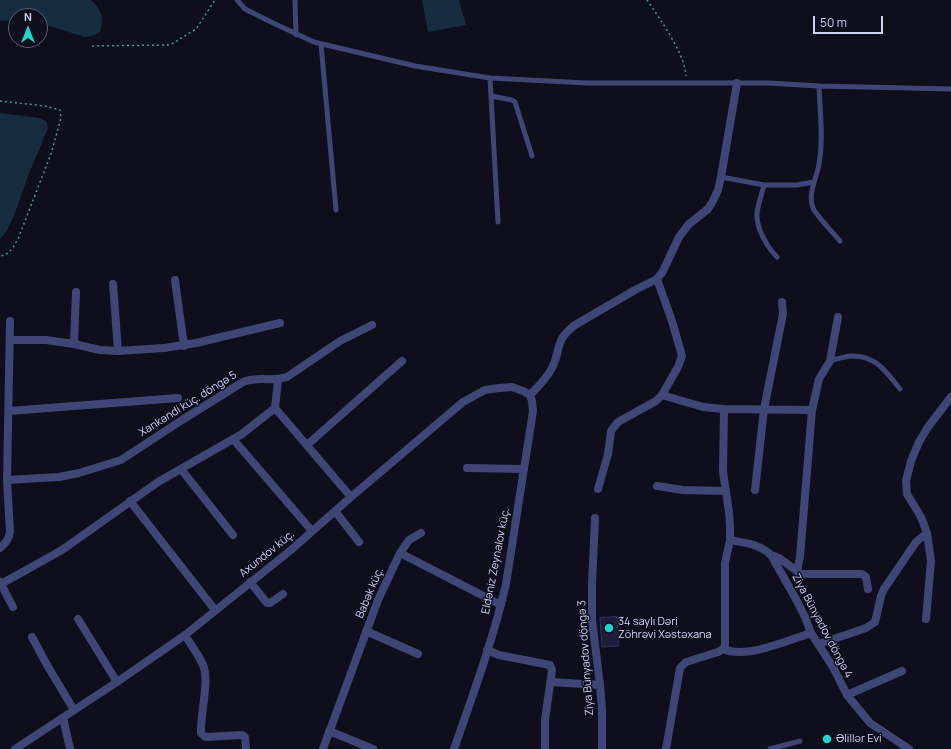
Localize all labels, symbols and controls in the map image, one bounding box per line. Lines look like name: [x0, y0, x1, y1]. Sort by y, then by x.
north arrow: [8, 8, 48, 48]
scale bar: [815, 8, 885, 34]
text: N: [24, 9, 32, 24]
text: 50 m: [820, 14, 847, 31]
street label: Xankəndi küç. döngə 5: [137, 369, 239, 439]
street label: Eldəniz Zeynalov küç.: [479, 507, 513, 615]
street label: Axundov küç.: [237, 528, 297, 580]
street label: Babək küç.: [353, 566, 387, 620]
street label: Ziya Bünyadov döngə 4: [789, 572, 855, 680]
street label: Ziya Bünyadov döngə 3: [575, 600, 597, 716]
place label: 34 saylı Dəri Zöhrəvi Xəstəxana: [618, 615, 712, 641]
marker: 34 saylı Dəri Zöhrəvi Xəstəxana: [603, 622, 615, 634]
place label: Əlillər Evi: [836, 732, 882, 746]
marker: Əlillər Evi: [821, 733, 833, 745]

